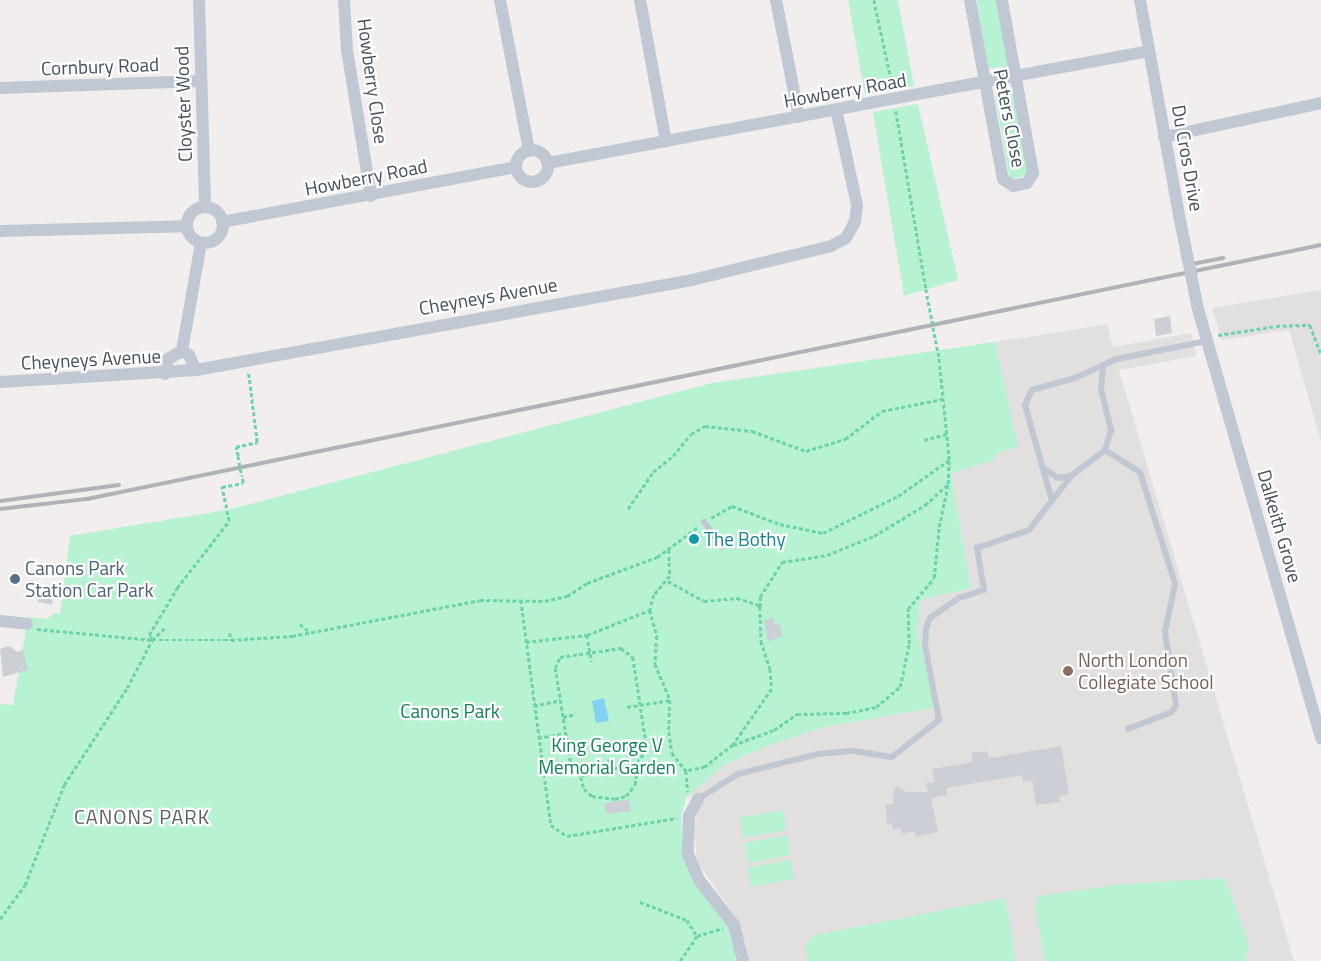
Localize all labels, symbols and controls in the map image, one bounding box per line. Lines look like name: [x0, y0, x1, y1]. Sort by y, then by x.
street label: Howberry Close: [353, 17, 393, 145]
street label: Cloyster Wood: [170, 46, 196, 162]
street label: Cornbury Road: [41, 53, 159, 79]
street label: Peters Close: [989, 67, 1031, 169]
street label: Howberry Road: [782, 68, 908, 112]
street label: Du Cros Drive: [1167, 103, 1209, 213]
street label: Howberry Road: [303, 154, 429, 200]
street label: Cheyneys Avenue: [417, 273, 559, 319]
street label: Cheyneys Avenue: [20, 344, 162, 374]
street label: Dalkeith Grove: [1253, 467, 1307, 585]
place label: The Bothy: [704, 528, 786, 550]
marker: The Bothy: [688, 533, 700, 545]
place label: Canons Park Station Car Park: [25, 557, 154, 601]
marker: Canons Park Station Car Park: [9, 573, 21, 585]
place label: North London Collegiate School: [1078, 649, 1214, 693]
marker: North London Collegiate School: [1062, 665, 1074, 677]
park label: Canons Park: [400, 700, 500, 722]
park label: King George V Memorial Garden: [538, 734, 676, 778]
district label: CANONS PARK: [73, 804, 211, 828]

